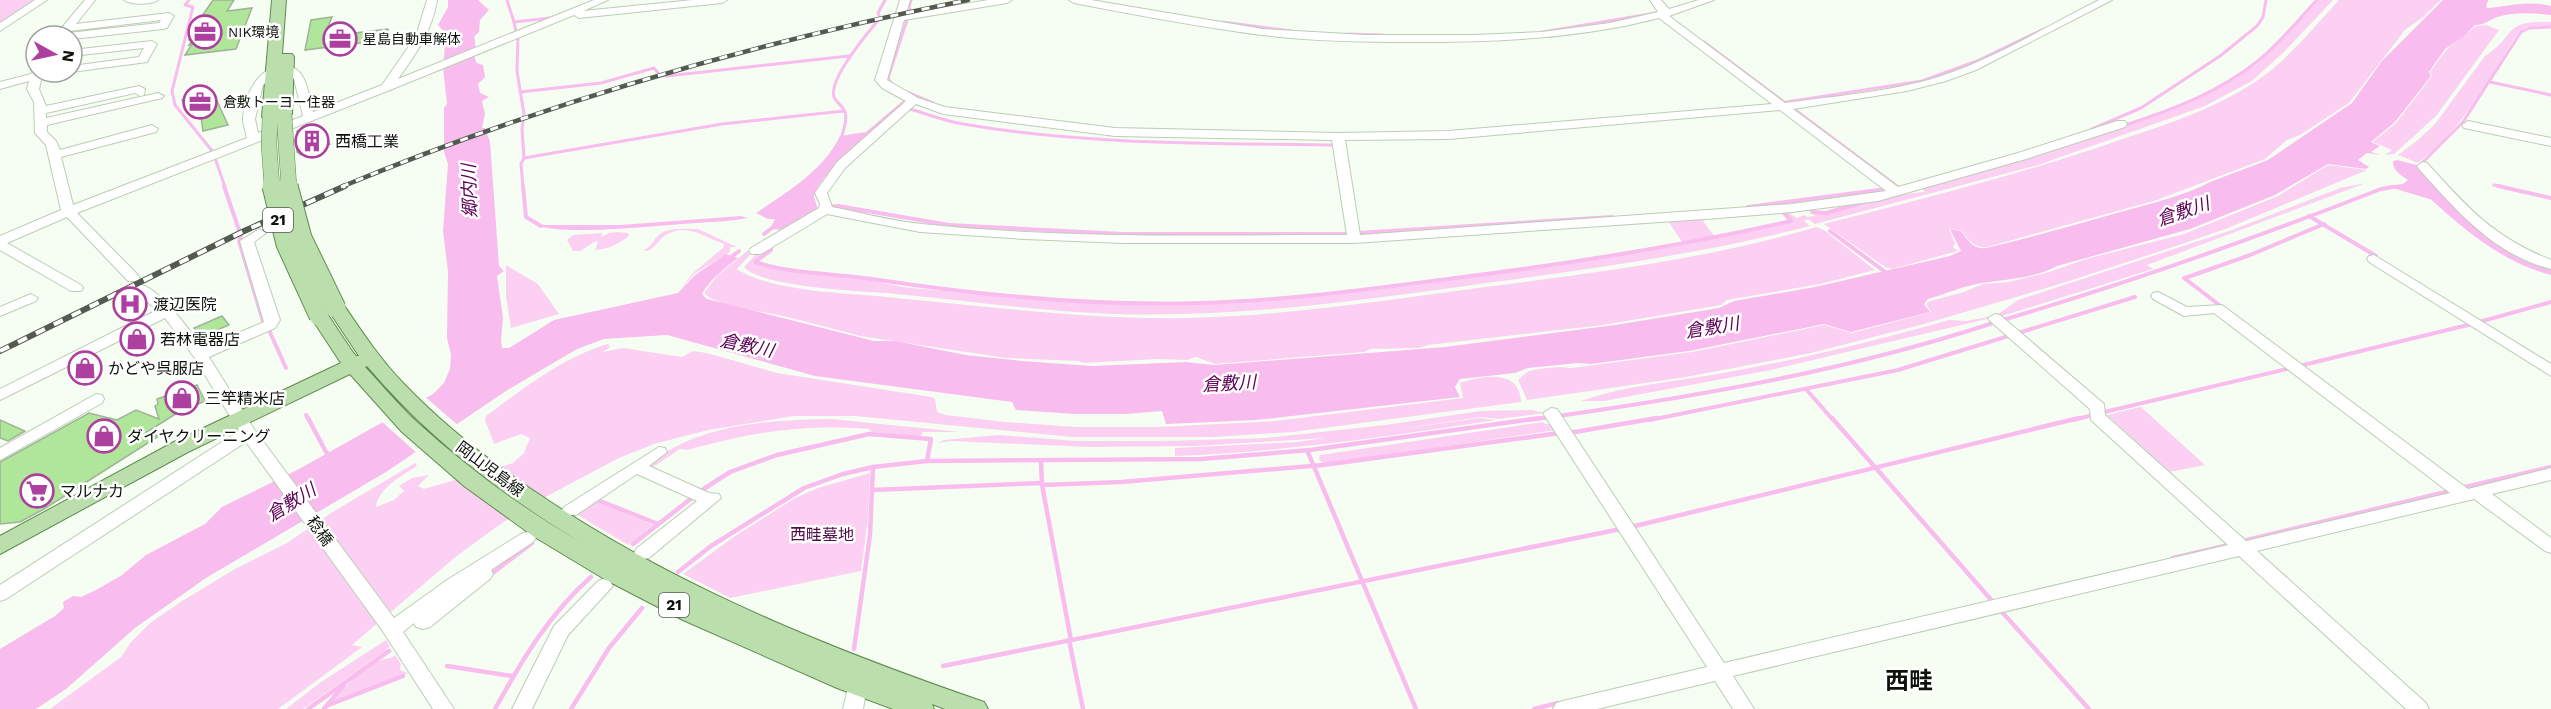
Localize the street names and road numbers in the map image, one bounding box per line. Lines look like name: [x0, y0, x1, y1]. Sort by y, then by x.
road number: 21: [263, 208, 293, 232]
street label: 岡山児島線: [452, 437, 528, 501]
street label: 稔橋: [303, 512, 337, 550]
road number: 21: [659, 593, 689, 617]

